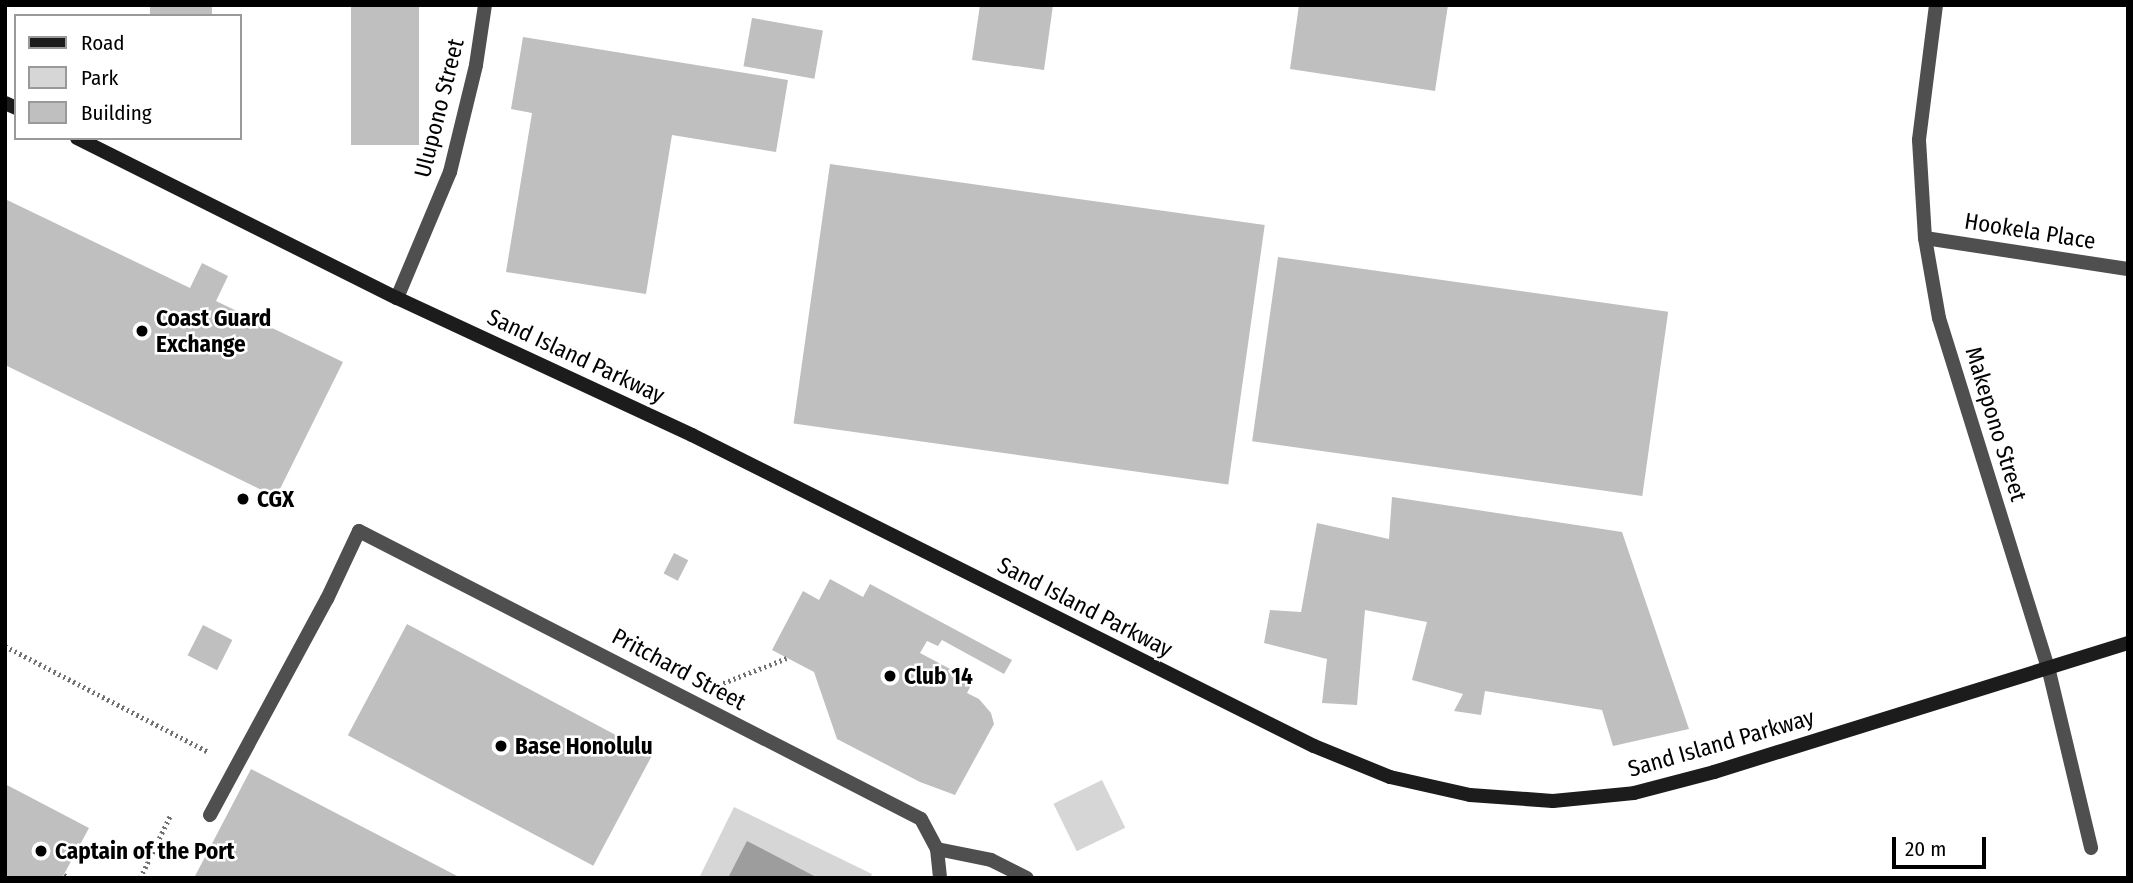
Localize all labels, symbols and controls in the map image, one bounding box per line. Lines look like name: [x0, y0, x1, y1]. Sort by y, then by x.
legend: [14, 14, 242, 140]
text: Road: [81, 30, 125, 56]
street label: Ulupono Street: [408, 36, 470, 180]
text: Park: [81, 65, 118, 91]
text: Building: [81, 100, 152, 126]
street label: Hookela Place: [1962, 207, 2098, 255]
street label: Sand Island Parkway: [483, 303, 669, 409]
place label: Coast Guard Exchange: [156, 304, 271, 358]
marker: Coast Guard Exchange: [134, 323, 150, 339]
street label: Makepono Street: [1959, 343, 2033, 505]
place label: CGX: [257, 485, 294, 513]
marker: CGX: [235, 491, 251, 507]
street label: Sand Island Parkway: [993, 551, 1177, 663]
street label: Pritchard Street: [607, 622, 751, 716]
place label: Club 14: [904, 662, 973, 690]
marker: Club 14: [882, 668, 898, 684]
street label: Sand Island Parkway: [1625, 703, 1817, 783]
place label: Base Honolulu: [515, 732, 653, 760]
marker: Base Honolulu: [493, 738, 509, 754]
scale bar: [1895, 824, 1990, 868]
text: 20 m: [1905, 836, 1946, 862]
place label: Captain of the Port: [55, 837, 235, 865]
marker: Captain of the Port: [33, 843, 49, 859]

